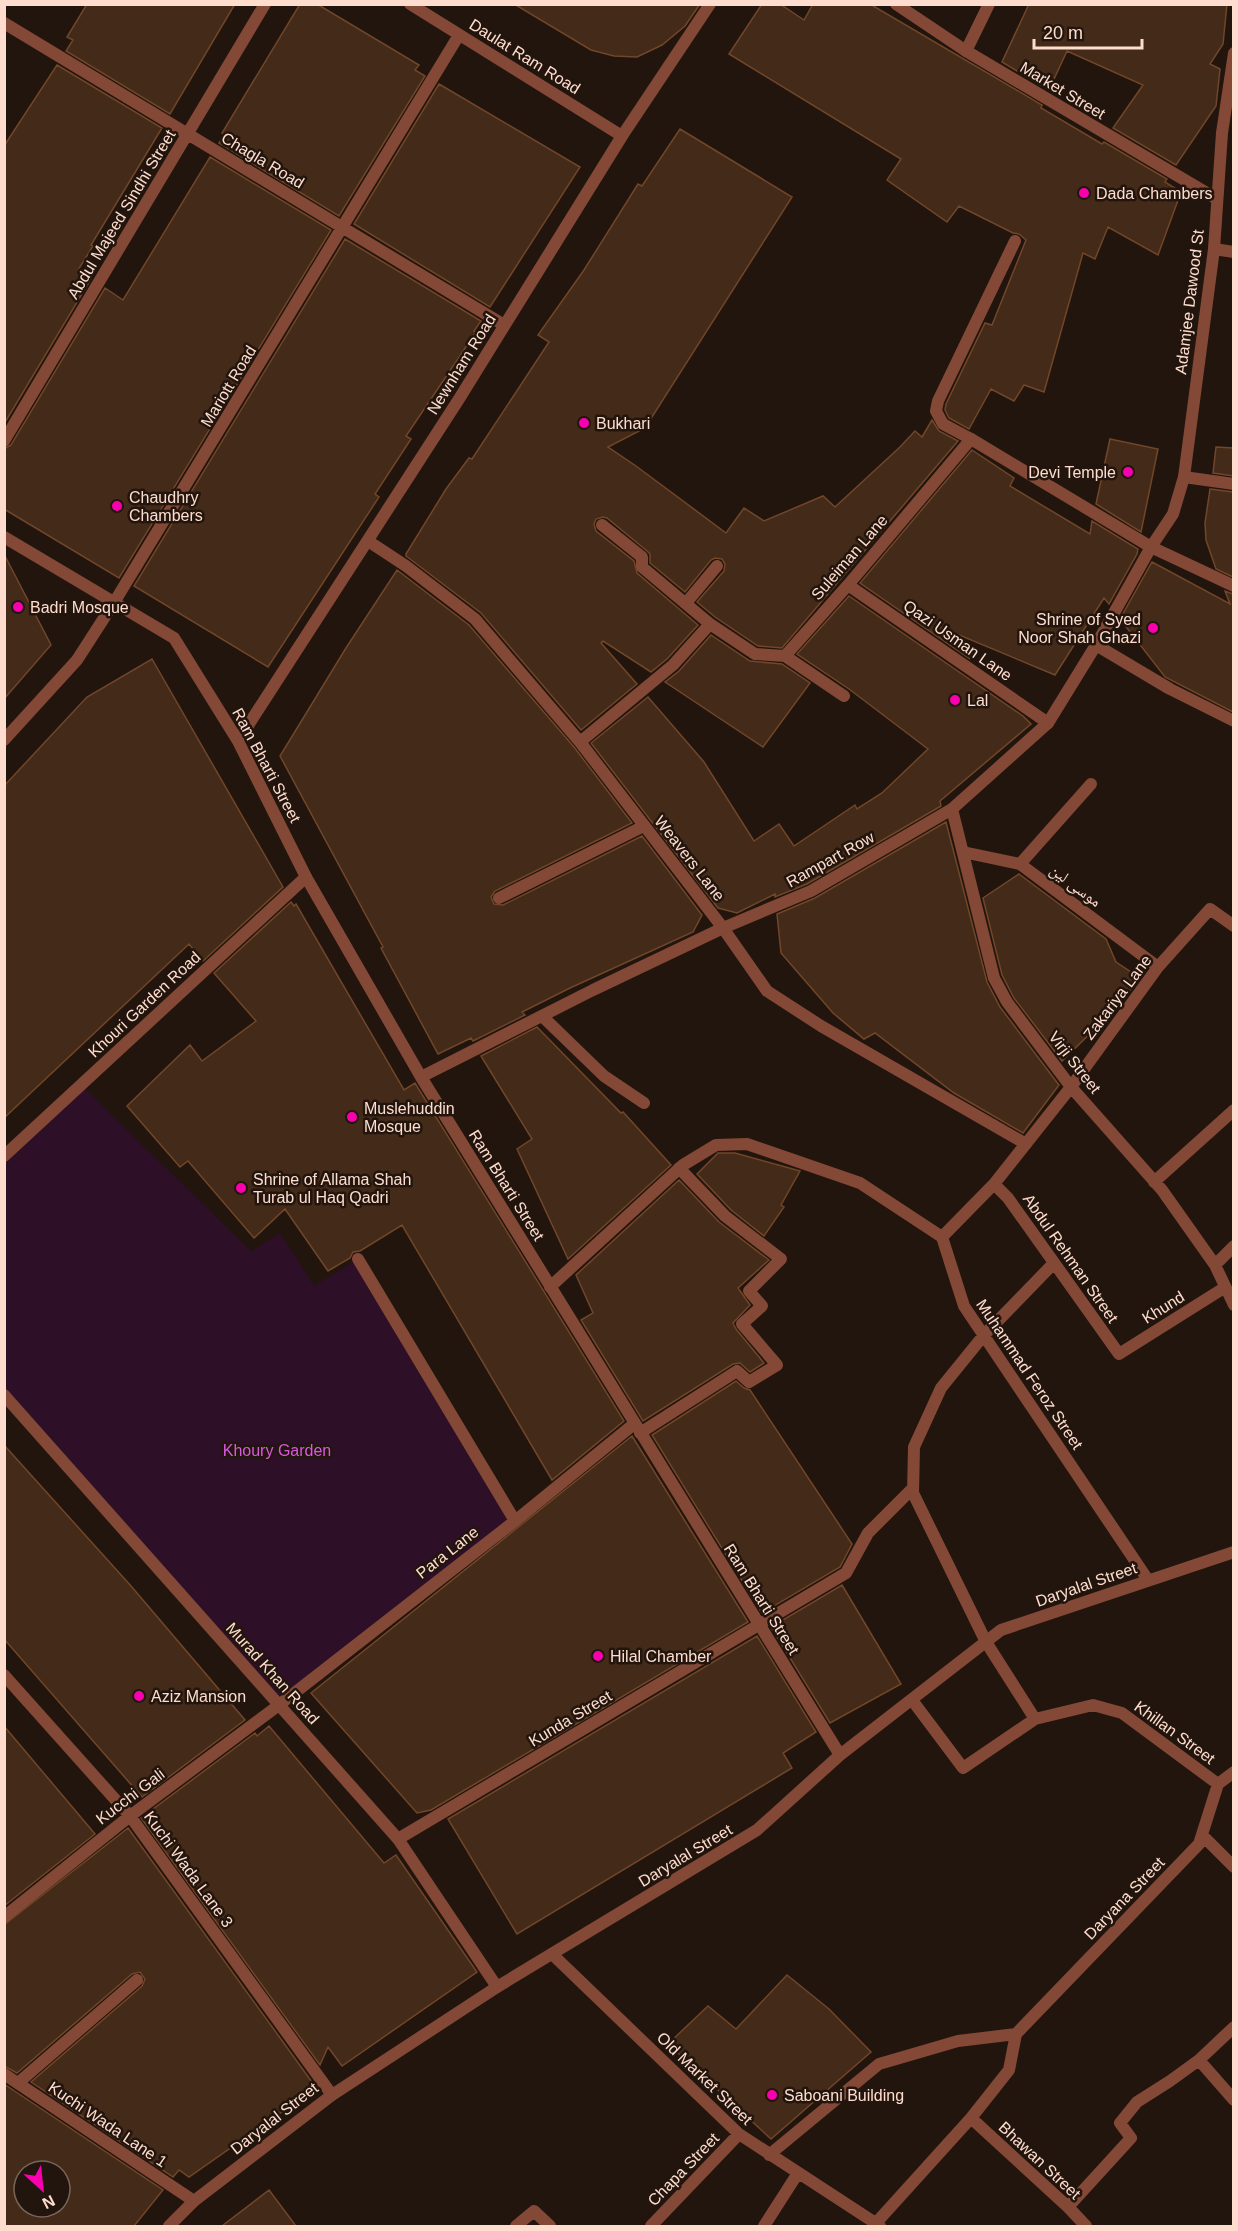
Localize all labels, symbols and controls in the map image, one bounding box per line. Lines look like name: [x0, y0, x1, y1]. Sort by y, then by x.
scale bar: [1034, 12, 1142, 50]
street label: Daulat Ram Road: [466, 16, 583, 97]
text: 20 m: [1043, 23, 1083, 43]
street label: Market Street: [1017, 58, 1109, 123]
street label: Abdul Majeed Sindhi Street: [64, 126, 179, 302]
street label: Chagla Road: [218, 129, 307, 192]
place label: Dada Chambers: [1096, 185, 1213, 202]
marker: Dada Chambers: [1077, 186, 1091, 200]
street label: Adamjee Dawood St: [1172, 228, 1207, 375]
street label: Newnham Road: [424, 311, 499, 417]
street label: Mariott Road: [198, 343, 259, 430]
place label: Bukhari: [596, 415, 650, 432]
marker: Bukhari: [577, 416, 591, 430]
place label: Devi Temple: [1028, 464, 1116, 481]
marker: Devi Temple: [1121, 465, 1135, 479]
place label: Chaudhry Chambers: [129, 489, 203, 524]
marker: Chaudhry Chambers: [110, 499, 124, 513]
street label: Suleiman Lane: [808, 511, 891, 603]
street label: Qazi Usman Lane: [900, 597, 1015, 684]
place label: Badri Mosque: [30, 599, 129, 616]
marker: Badri Mosque: [11, 600, 25, 614]
place label: Shrine of Syed Noor Shah Ghazi: [1018, 611, 1141, 646]
marker: Shrine of Syed Noor Shah Ghazi: [1146, 621, 1160, 635]
place label: Lal: [967, 692, 988, 709]
marker: Lal: [948, 693, 962, 707]
street label: Ram Bharti Street: [229, 705, 304, 826]
street label: Weavers Lane: [651, 813, 728, 904]
street label: Rampart Row: [783, 828, 878, 891]
street label: موسی لین: [1046, 861, 1104, 912]
street label: Khouri Garden Road: [85, 948, 204, 1061]
street label: Zakariya Lane: [1080, 952, 1155, 1043]
street label: Virji Street: [1045, 1028, 1104, 1097]
place label: Muslehuddin Mosque: [364, 1100, 455, 1135]
marker: Muslehuddin Mosque: [345, 1110, 359, 1124]
street label: Ram Bharti Street: [466, 1127, 548, 1244]
place label: Shrine of Allama Shah Turab ul Haq Qadri: [253, 1171, 411, 1206]
marker: Shrine of Allama Shah Turab ul Haq Qadri: [234, 1181, 248, 1195]
street label: Abdul Rehman Street: [1020, 1191, 1122, 1326]
street label: Khund: [1139, 1288, 1187, 1327]
street label: Muhammad Feroz Street: [973, 1296, 1086, 1453]
park label: Khoury Garden: [223, 1442, 331, 1459]
street label: Para Lane: [413, 1523, 482, 1582]
street label: Ram Bharti Street: [721, 1541, 803, 1658]
street label: Daryalal Street: [1033, 1559, 1139, 1610]
street label: Murad Khan Road: [223, 1619, 322, 1727]
place label: Hilal Chamber: [610, 1648, 712, 1665]
marker: Hilal Chamber: [591, 1649, 605, 1663]
street label: Kunda Street: [526, 1687, 615, 1750]
place label: Aziz Mansion: [151, 1688, 246, 1705]
marker: Aziz Mansion: [132, 1689, 146, 1703]
street label: Khillan Street: [1131, 1698, 1219, 1768]
street label: Kucchi Gali: [93, 1765, 168, 1828]
street label: Kuchi Wada Lane 3: [141, 1808, 236, 1931]
street label: Daryalal Street: [636, 1821, 735, 1890]
street label: Daryana Street: [1081, 1853, 1168, 1943]
street label: Old Market Street: [654, 2029, 756, 2128]
street label: Kuchi Wada Lane 1: [45, 2078, 170, 2170]
street label: Daryalal Street: [227, 2079, 322, 2158]
place label: Saboani Building: [784, 2087, 904, 2104]
marker: Saboani Building: [765, 2088, 779, 2102]
street label: Bhawan Street: [995, 2118, 1084, 2203]
street label: Chapa Street: [644, 2129, 723, 2209]
north arrow: [12, 2159, 72, 2219]
text: N: [40, 2192, 58, 2212]

